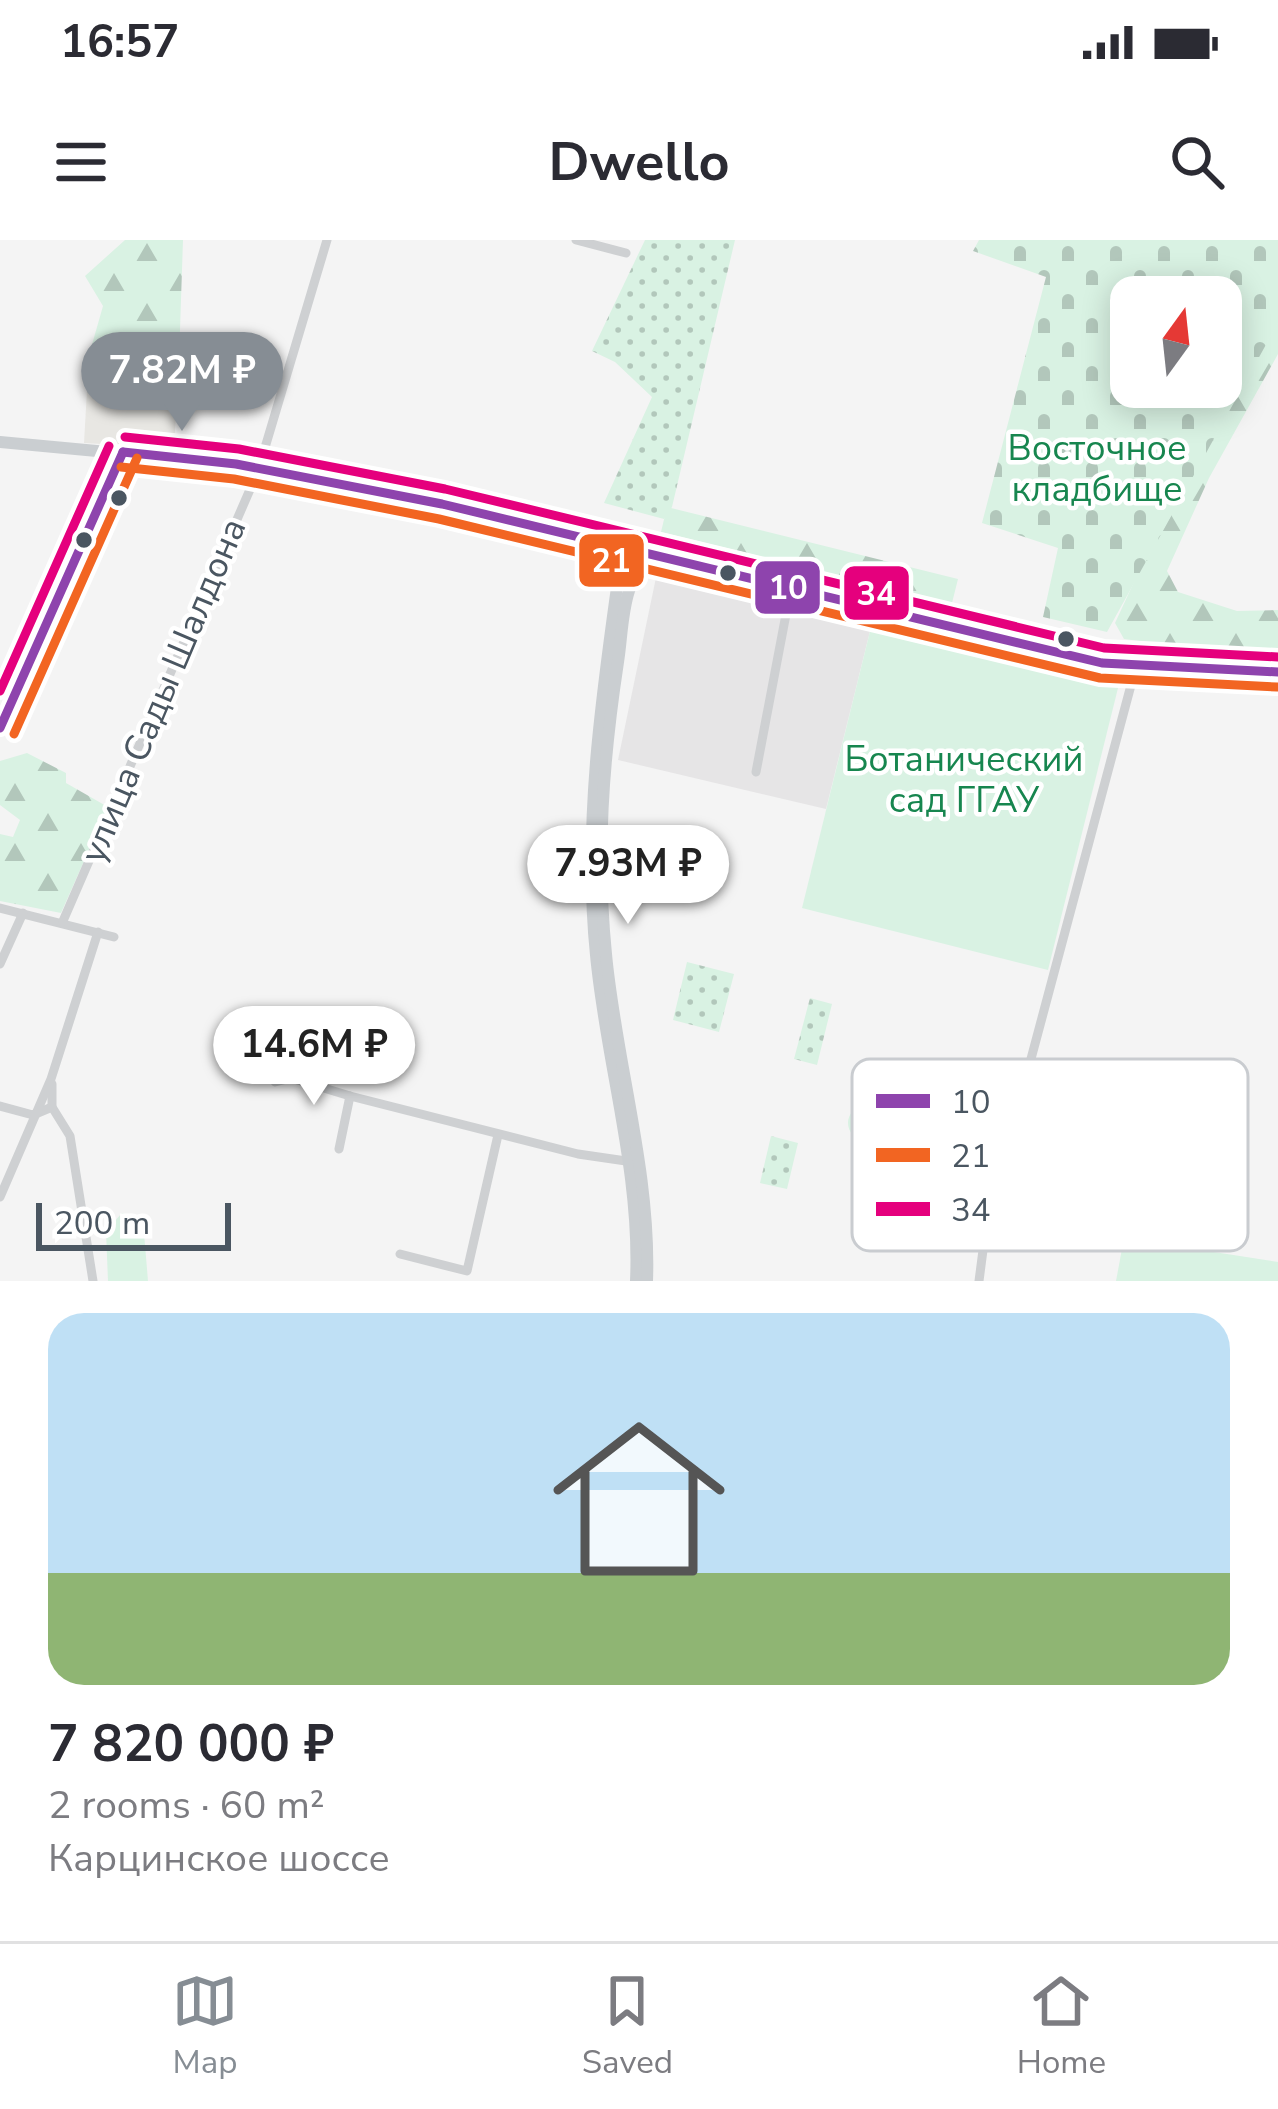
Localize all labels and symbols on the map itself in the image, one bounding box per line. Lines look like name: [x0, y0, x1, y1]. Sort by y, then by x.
north arrow: [1110, 276, 1242, 408]
pin: 7.82M ₽: [71, 332, 293, 434]
park label: Восточное кладбище: [1008, 424, 1186, 514]
unlabelled marker: [108, 487, 130, 509]
street label: улица Сады Шалдона: [69, 511, 258, 870]
unlabelled marker: [73, 529, 95, 551]
line badge: 21: [577, 532, 646, 589]
text: 21: [591, 539, 631, 584]
line badge: 10: [753, 559, 822, 616]
unlabelled marker: [717, 562, 739, 584]
line badge: 34: [842, 564, 911, 622]
text: 10: [768, 566, 808, 611]
text: 34: [856, 572, 896, 617]
unlabelled marker: [1055, 628, 1077, 650]
park label: Ботанический сад ГГАУ: [844, 735, 1084, 825]
pin: 7.93M ₽: [517, 825, 739, 927]
pin: 14.6M ₽: [203, 1006, 425, 1108]
legend: [852, 1059, 1248, 1251]
text: 10: [951, 1080, 991, 1125]
text: 21: [951, 1134, 991, 1179]
text: 34: [951, 1188, 991, 1233]
scale bar: [36, 1197, 231, 1250]

